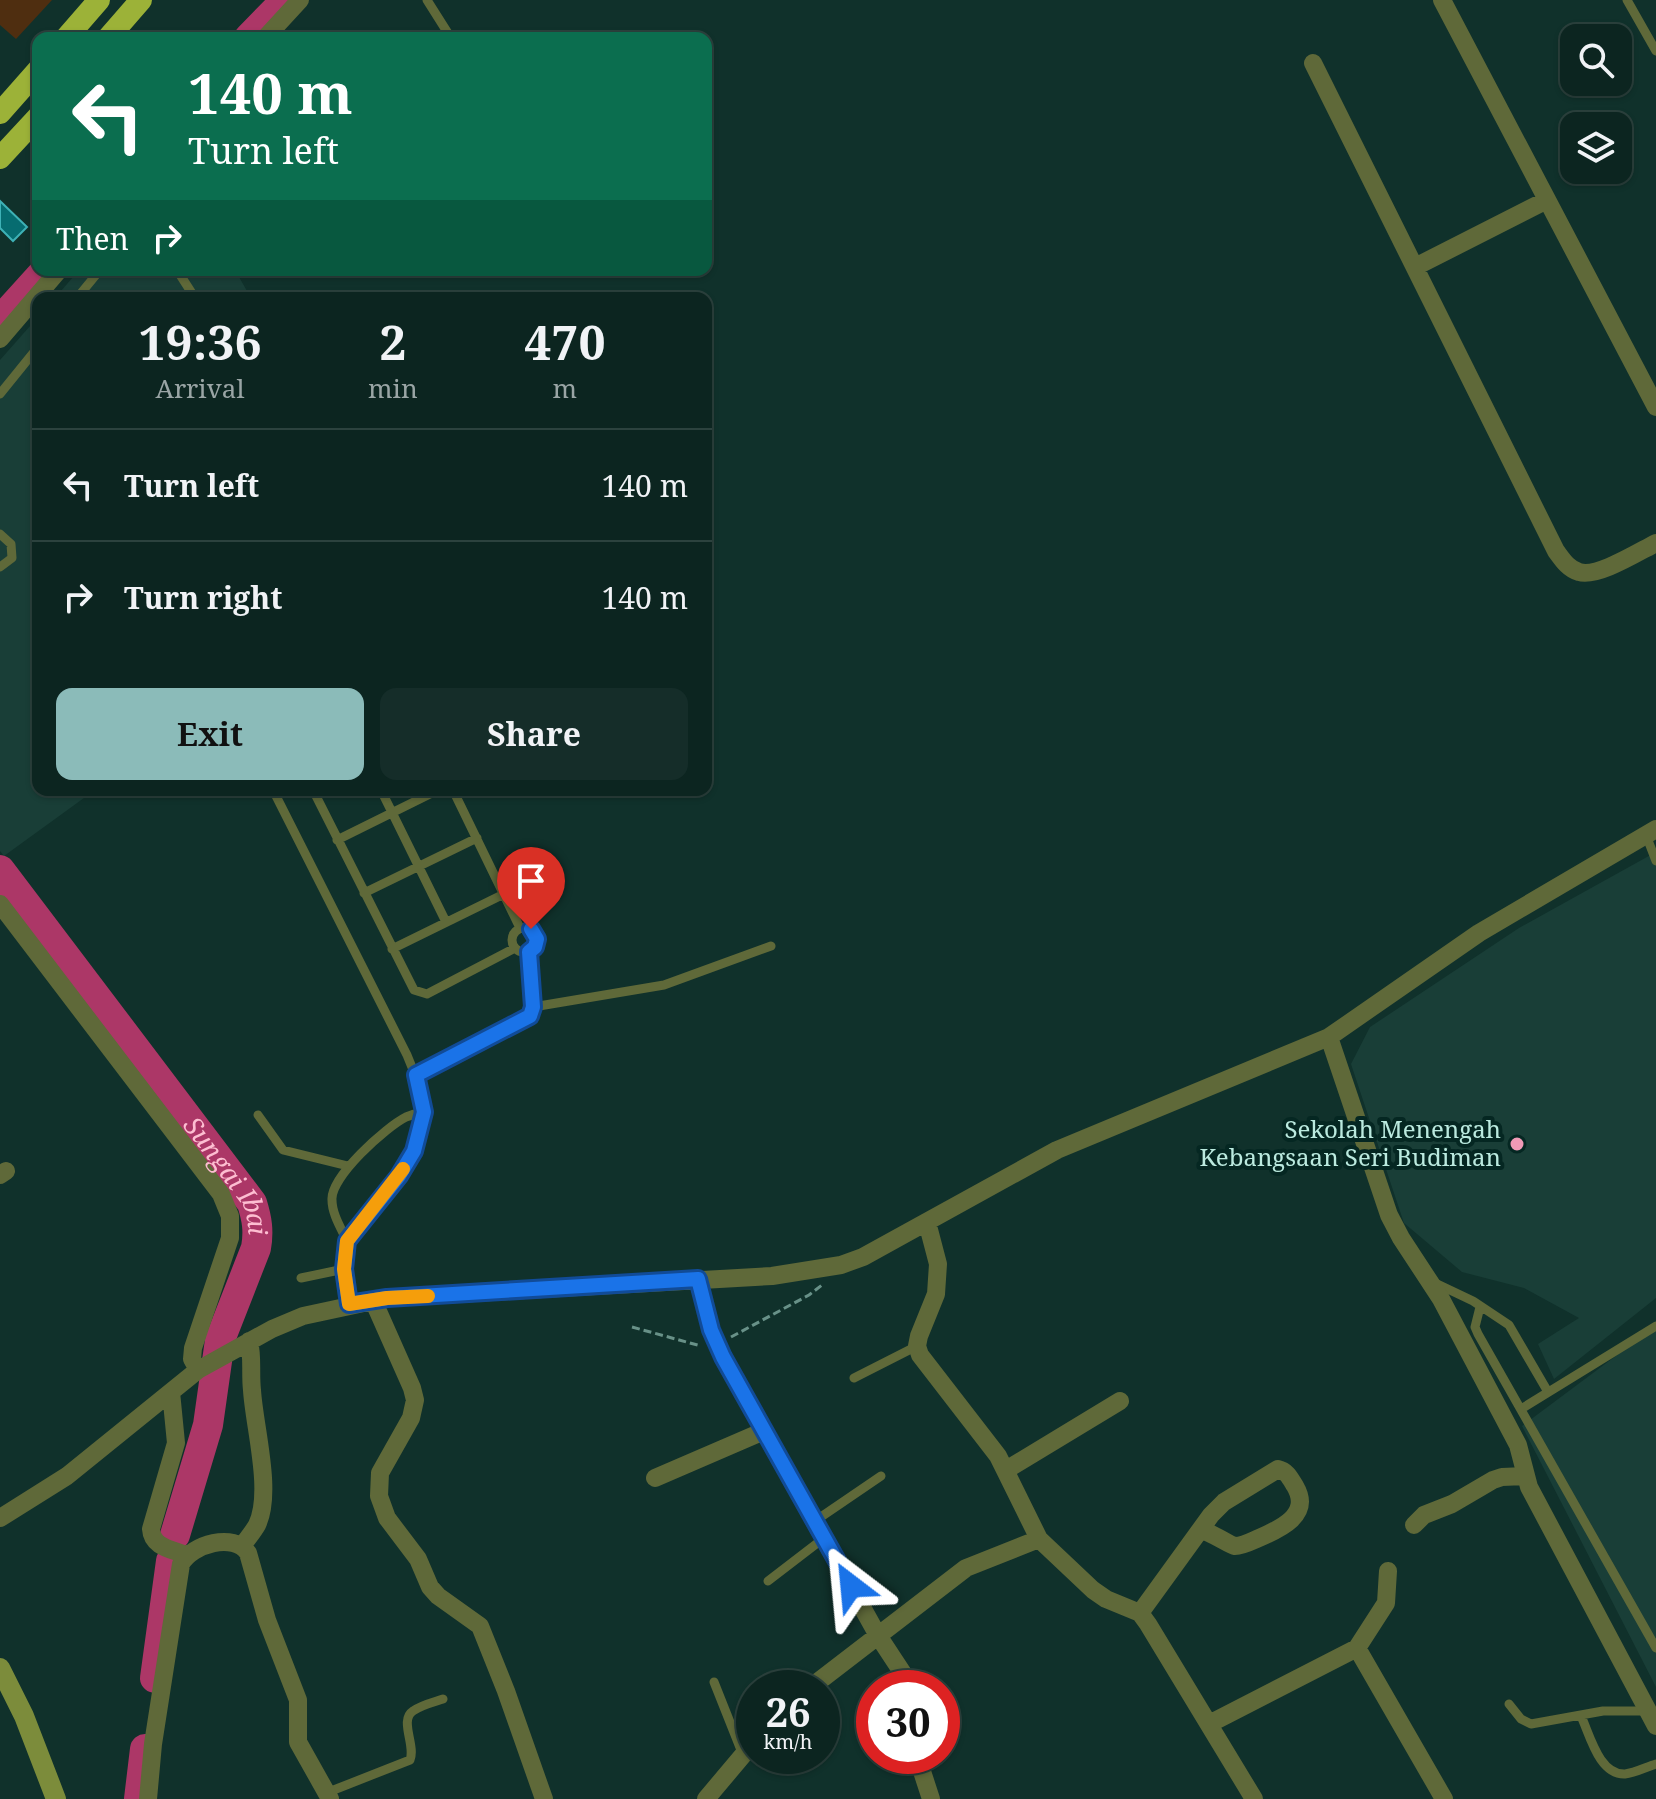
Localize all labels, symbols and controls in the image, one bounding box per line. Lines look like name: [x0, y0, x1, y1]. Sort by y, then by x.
map controls: [1560, 24, 1632, 184]
button: search: [1560, 24, 1632, 96]
text: 140 m: [188, 54, 353, 130]
icon: left: [56, 64, 160, 168]
button: layers: [1560, 112, 1632, 184]
text: Turn left: [188, 126, 339, 175]
icon: right: [145, 216, 189, 260]
text: Then: [56, 218, 129, 259]
text: 19:36: [138, 309, 262, 374]
text: 2: [379, 309, 406, 374]
text: 470: [524, 309, 606, 374]
text: Arrival: [156, 370, 244, 406]
text: min: [368, 370, 418, 406]
text: m: [553, 370, 577, 406]
icon: left: [56, 463, 100, 507]
text: Turn left: [124, 465, 259, 506]
text: 140 m: [602, 465, 688, 506]
icon: right: [56, 575, 100, 619]
text: Turn right: [124, 577, 282, 618]
text: 140 m: [602, 577, 688, 618]
button: Exit: [56, 688, 364, 780]
button: Share: [380, 688, 688, 780]
pin: [497, 847, 565, 929]
icon: arrive: [509, 859, 553, 903]
water label: Sungai Ibai: [176, 1109, 276, 1236]
place label: Sekolah Menengah Kebangsaan Seri Budiman: [1199, 1112, 1501, 1173]
marker: Sekolah Menengah Kebangsaan Seri Budiman: [1508, 1135, 1526, 1153]
position arrow: [809, 1544, 893, 1628]
speed limit sign: 30: [856, 1670, 960, 1774]
text: 26: [765, 1684, 811, 1739]
text: km/h: [763, 1728, 813, 1755]

